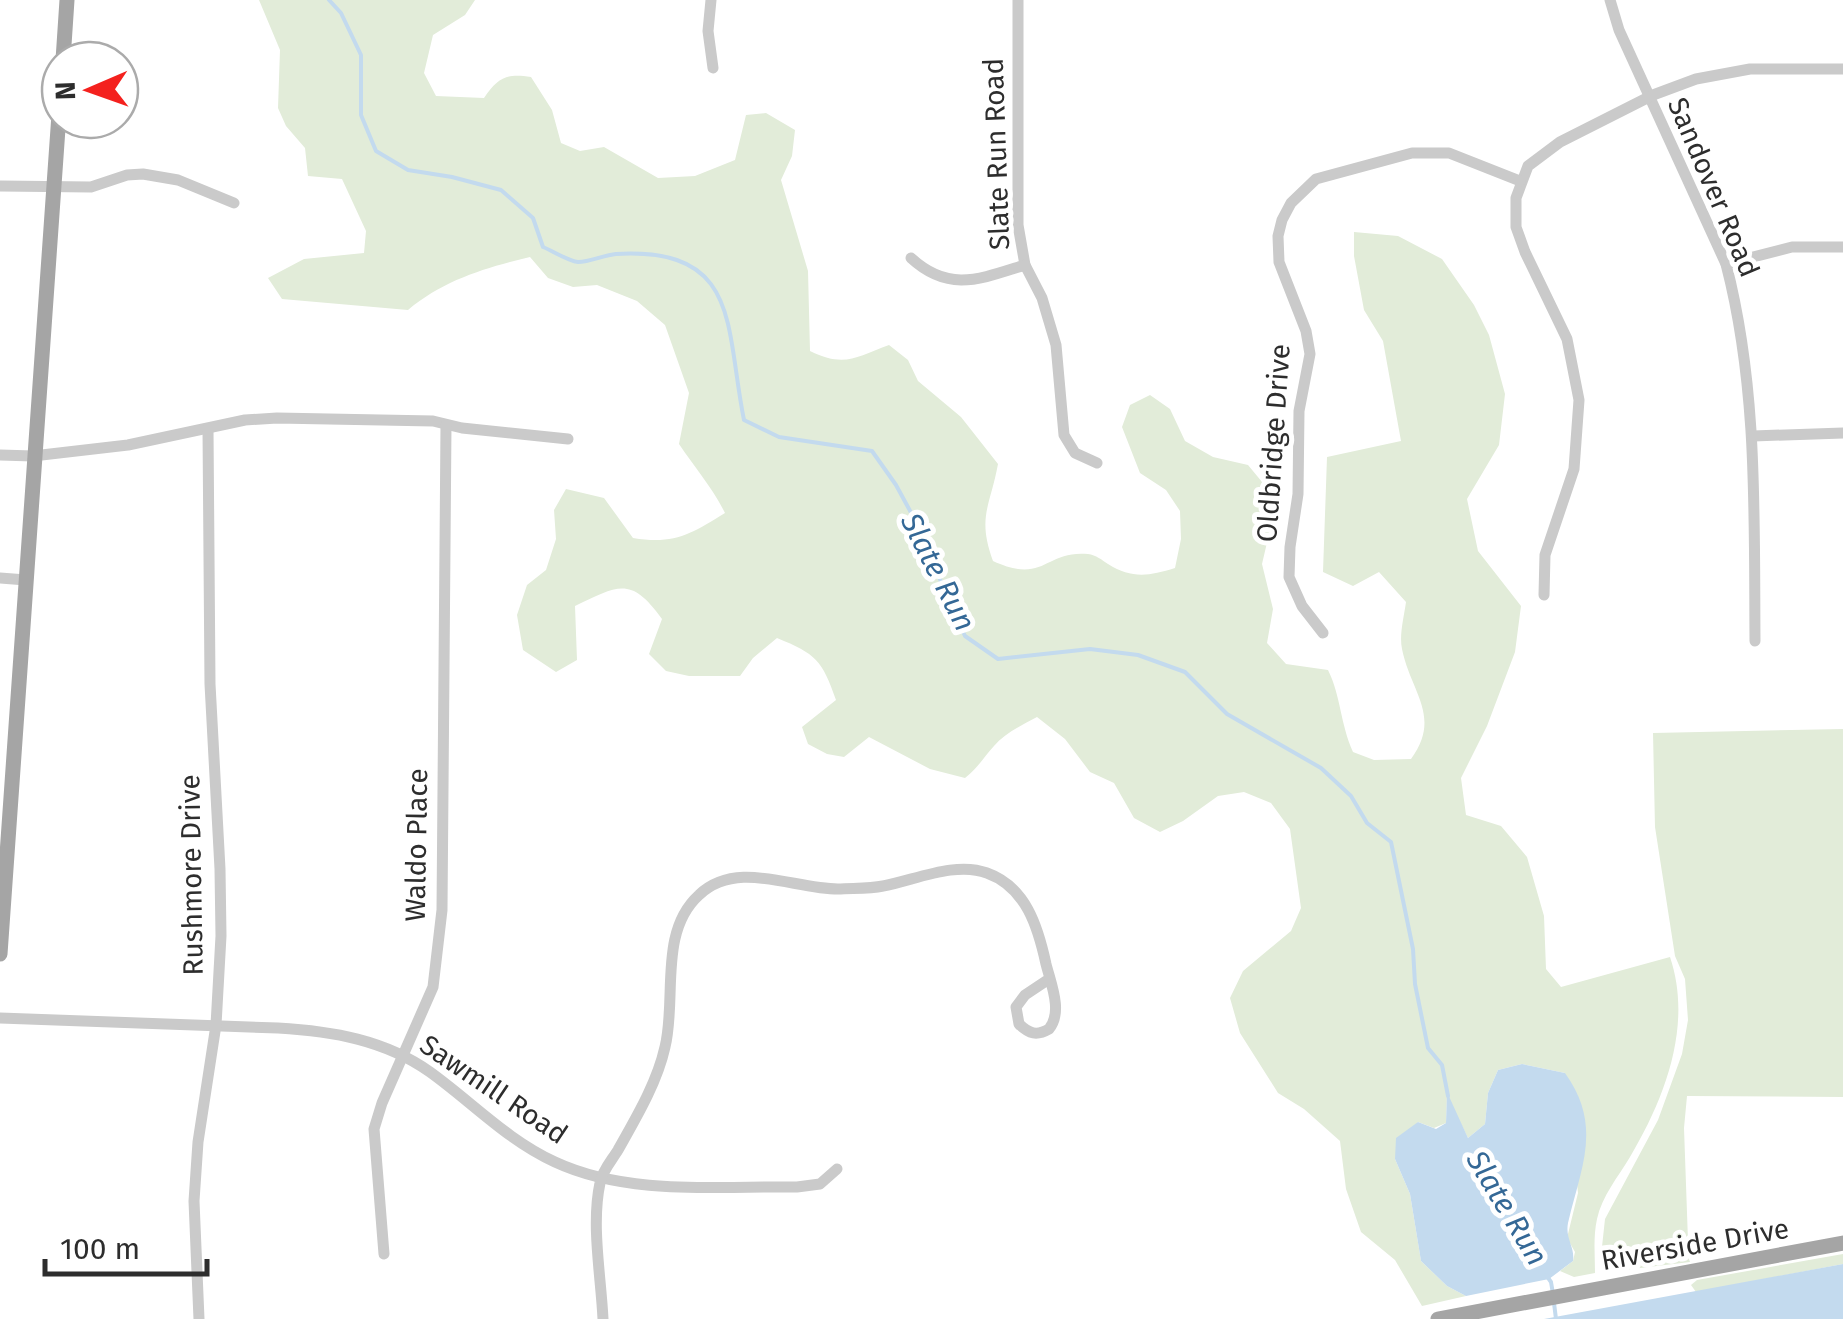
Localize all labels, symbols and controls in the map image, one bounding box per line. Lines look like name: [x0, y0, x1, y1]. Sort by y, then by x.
north arrow: [40, 40, 140, 140]
street label: Slate Run Road: [977, 57, 1016, 251]
text: N: [49, 81, 82, 101]
street label: Sandover Road: [1661, 93, 1766, 282]
street label: Oldbridge Drive: [1250, 343, 1297, 543]
water label: Slate Run: [893, 506, 983, 637]
street label: Waldo Place: [399, 768, 434, 922]
street label: Rushmore Drive: [173, 774, 210, 976]
street label: Sawmill Road: [414, 1028, 574, 1151]
water label: Slate Run: [1458, 1143, 1555, 1272]
street label: Riverside Drive: [1599, 1212, 1792, 1277]
scale bar: [45, 1214, 208, 1276]
text: 100 m: [60, 1231, 140, 1267]

